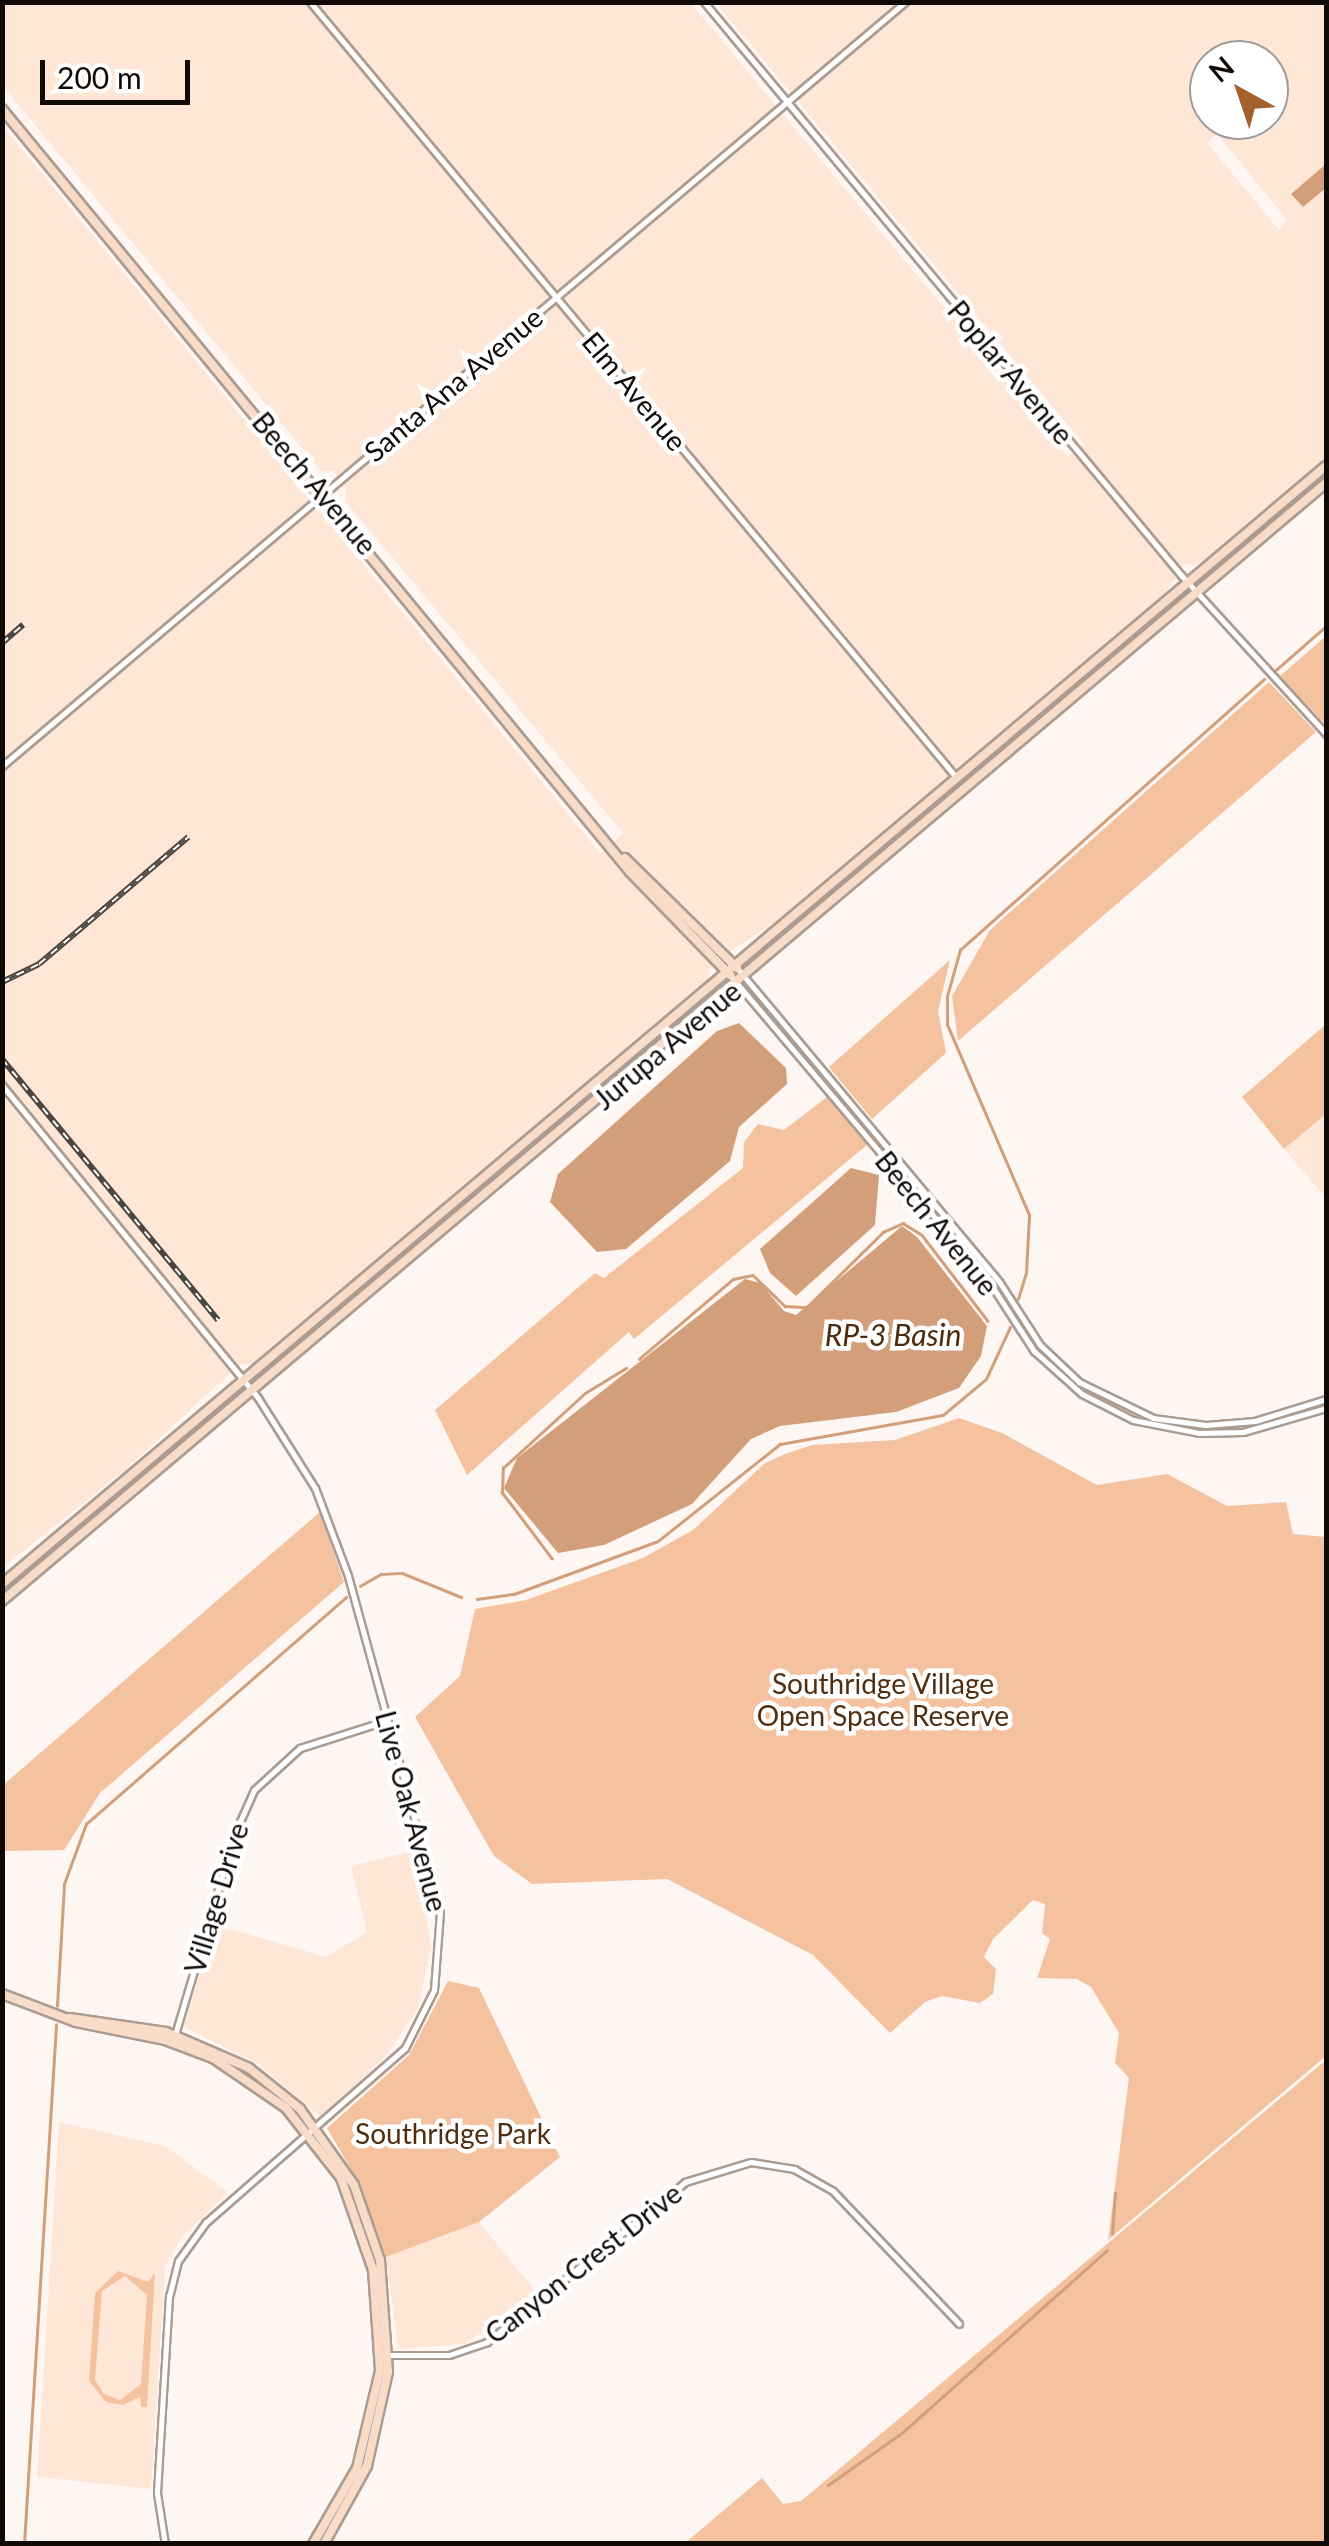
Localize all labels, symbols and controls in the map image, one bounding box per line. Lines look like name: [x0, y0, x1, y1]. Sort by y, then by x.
scale bar: [45, 40, 195, 102]
north arrow: [1189, 40, 1289, 140]
text: N: [1202, 49, 1240, 89]
text: 200 m: [57, 59, 142, 95]
street label: Poplar Avenue: [941, 293, 1081, 451]
street label: Santa Ana Avenue: [356, 299, 550, 469]
street label: Elm Avenue: [575, 324, 695, 458]
street label: Beech Avenue: [245, 405, 385, 561]
street label: Jurupa Avenue: [586, 974, 748, 1116]
street label: Beech Avenue: [868, 1144, 1006, 1302]
water label: RP-3 Basin: [825, 1316, 961, 1352]
park label: Southridge Village Open Space Reserve: [757, 1666, 1009, 1732]
street label: Live Oak Avenue: [369, 1707, 455, 1915]
street label: Village Drive: [177, 1819, 255, 1977]
park label: Southridge Park: [355, 2116, 551, 2150]
street label: Canyon Crest Drive: [478, 2176, 688, 2350]

